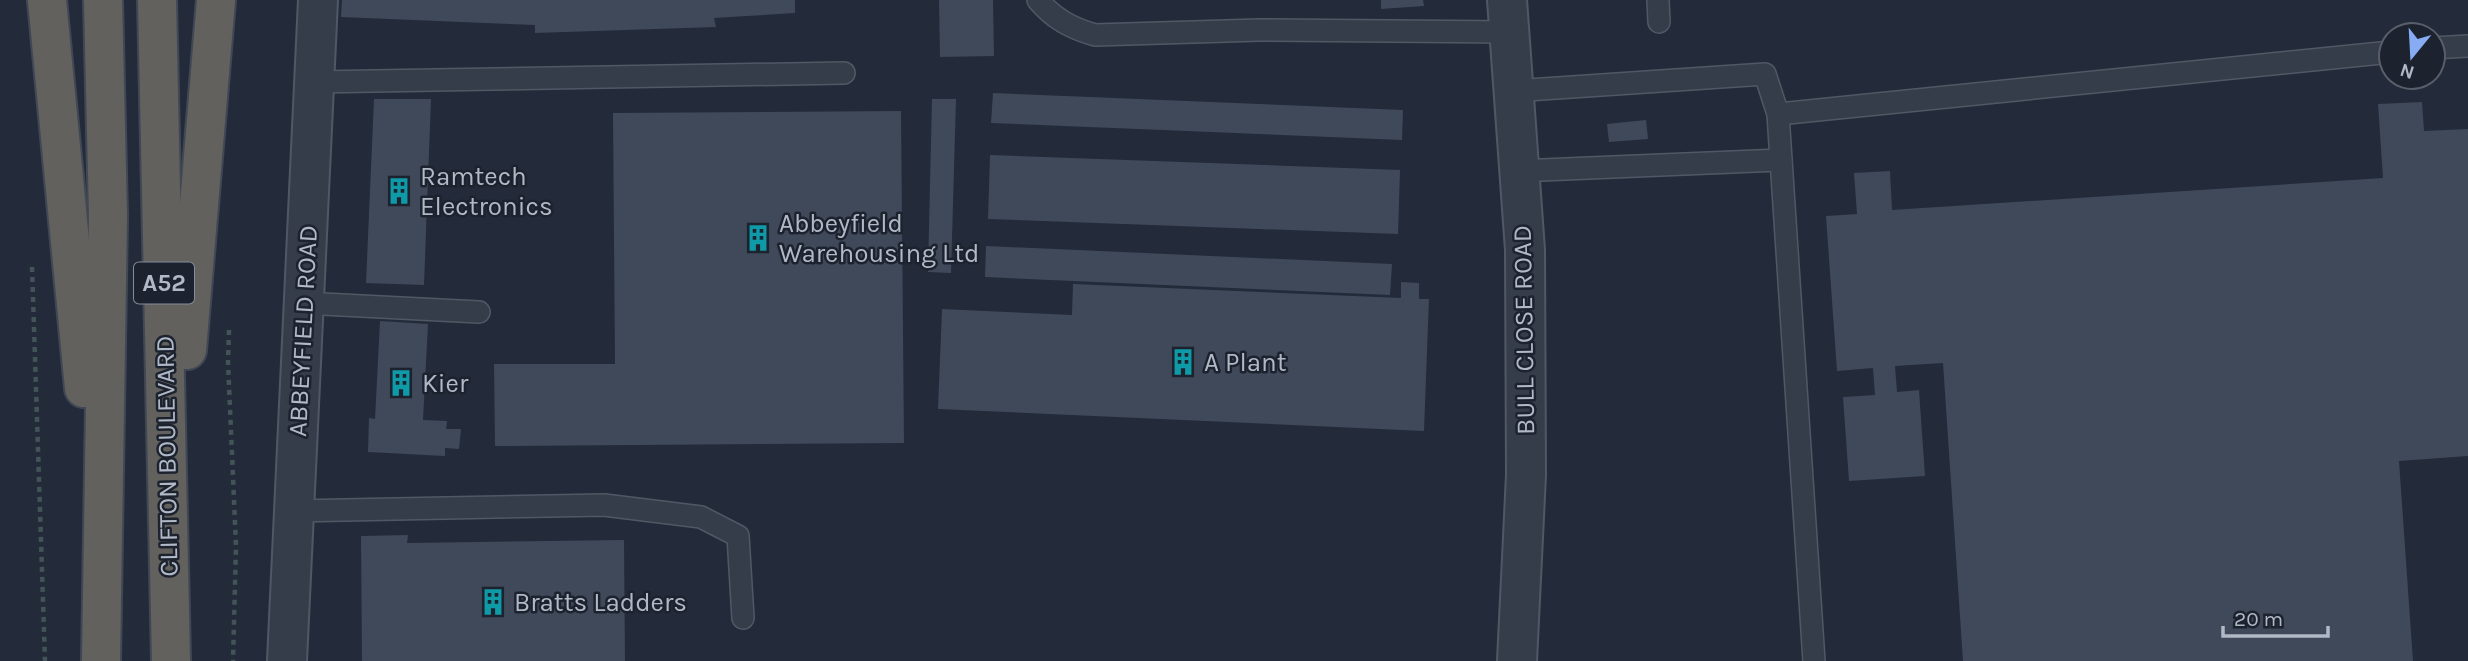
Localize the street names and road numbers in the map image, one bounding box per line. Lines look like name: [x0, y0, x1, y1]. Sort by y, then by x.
street label: ABBEYFIELD ROAD: [282, 224, 324, 438]
street label: BULL CLOSE ROAD: [1507, 225, 1541, 435]
road number: A52: [134, 262, 194, 304]
street label: CLIFTON BOULEVARD: [149, 335, 185, 577]

